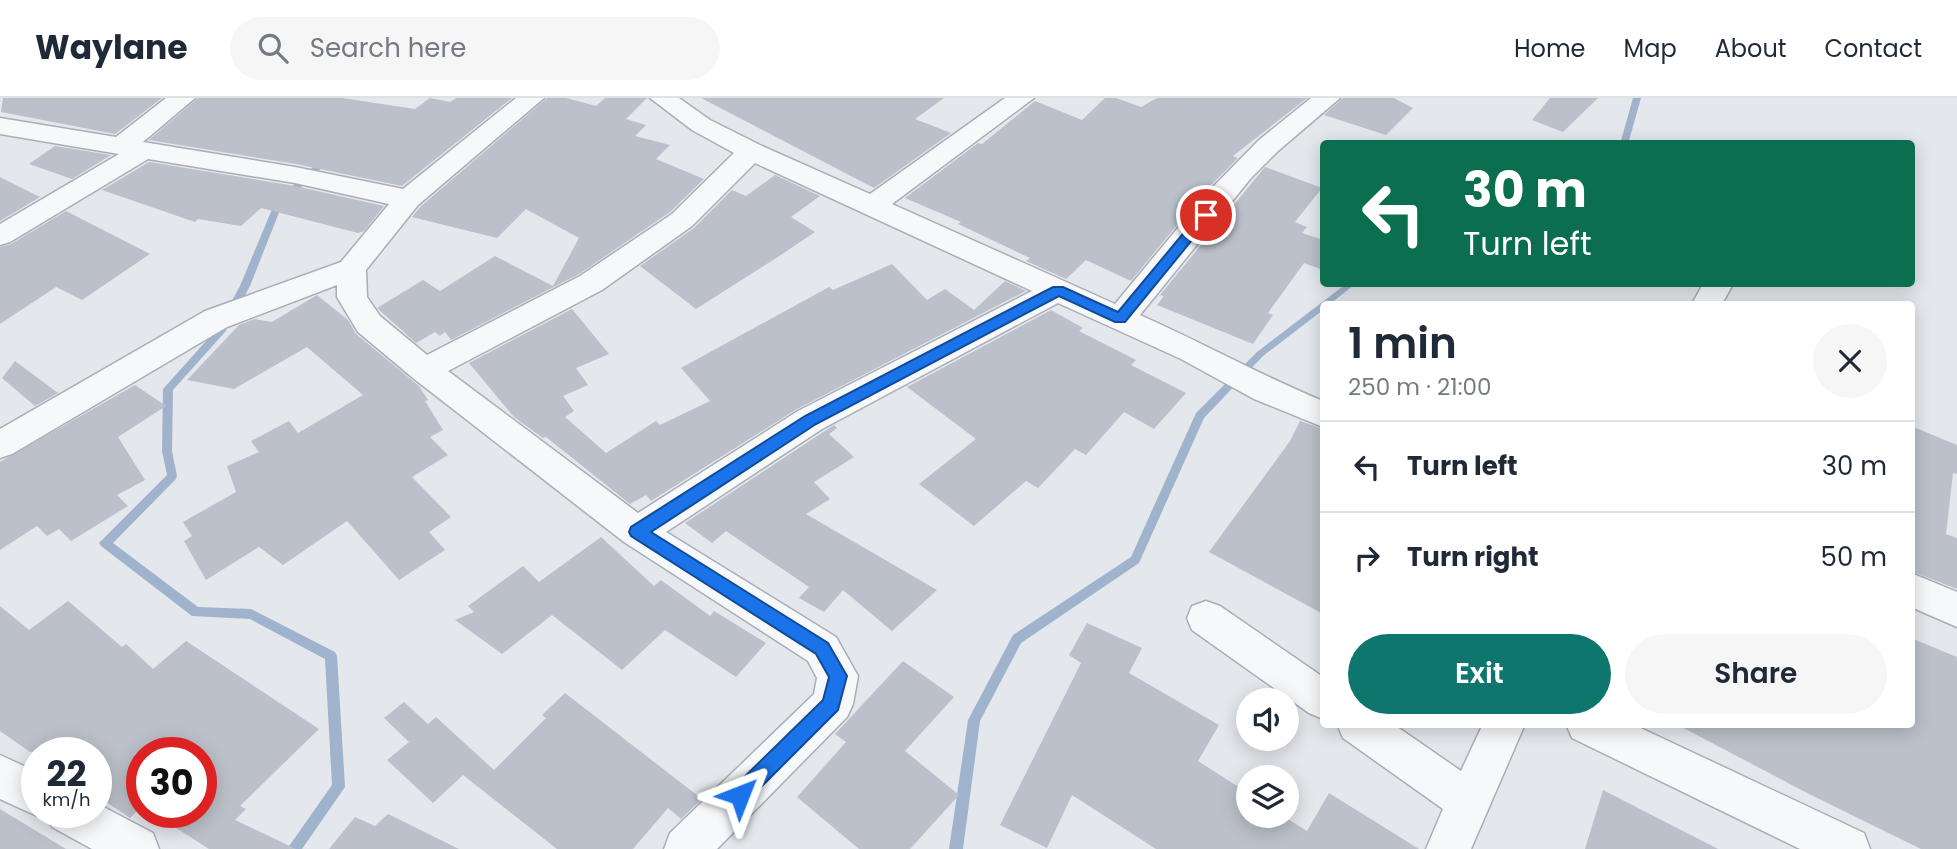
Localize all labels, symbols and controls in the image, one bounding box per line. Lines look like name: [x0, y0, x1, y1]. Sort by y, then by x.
search box: [230, 17, 720, 80]
text: Waylane: [35, 24, 188, 71]
icon: search: [254, 29, 292, 67]
text: Search here: [310, 30, 466, 66]
text: Home: [1514, 32, 1586, 65]
text: Map: [1624, 32, 1677, 65]
text: About: [1715, 32, 1786, 65]
text: Contact: [1824, 32, 1922, 65]
text: 30 m: [1463, 156, 1587, 224]
icon: left: [1348, 168, 1439, 259]
pin: [1176, 185, 1236, 245]
icon: arrive: [1187, 196, 1225, 234]
text: Turn left: [1463, 221, 1592, 266]
text: 1 min: [1348, 314, 1457, 373]
button: close: [1813, 324, 1887, 398]
text: 250 m · 21:00: [1348, 371, 1491, 403]
icon: left: [1348, 448, 1386, 486]
text: Turn left: [1407, 448, 1518, 484]
text: 30 m: [1822, 448, 1887, 484]
icon: right: [1348, 539, 1386, 577]
text: Turn right: [1407, 539, 1539, 575]
text: 50 m: [1821, 539, 1887, 575]
button: Exit: [1348, 634, 1611, 714]
button: Share: [1625, 634, 1887, 714]
map controls: [1236, 688, 1299, 828]
button: sound: [1236, 688, 1299, 751]
speed limit sign: 30: [126, 737, 217, 828]
text: 22: [47, 749, 86, 798]
position arrow: [703, 758, 777, 832]
button: layers: [1236, 765, 1299, 828]
text: km/h: [43, 787, 90, 812]

